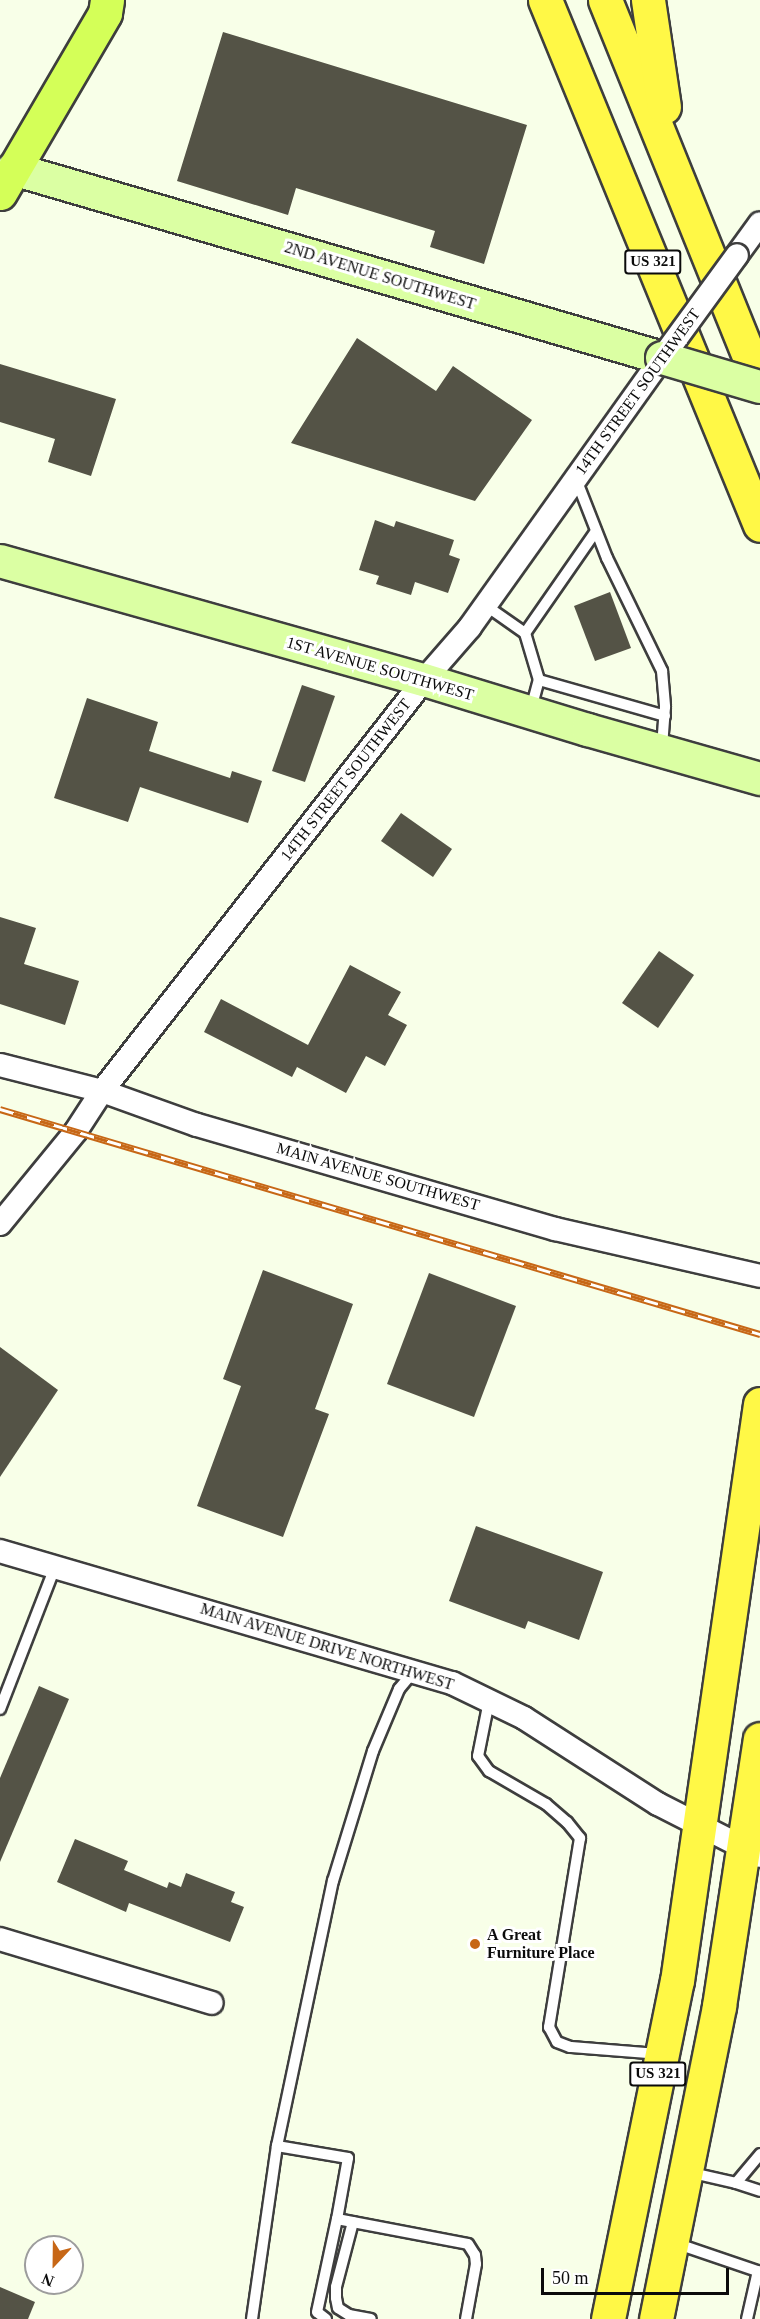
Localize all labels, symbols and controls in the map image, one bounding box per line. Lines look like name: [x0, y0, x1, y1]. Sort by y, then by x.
street label: 2ND AVENUE SOUTHWEST: [282, 238, 478, 314]
road number: US 321: [623, 250, 683, 274]
street label: 14TH STREET SOUTHWEST: [571, 305, 705, 479]
street label: 1ST AVENUE SOUTHWEST: [284, 633, 476, 705]
street label: 14TH STREET SOUTHWEST: [277, 695, 415, 865]
street label: MAIN AVENUE SOUTHWEST: [274, 1139, 482, 1215]
street label: MAIN AVENUE DRIVE NORTHWEST: [198, 1599, 456, 1695]
place label: A Great Furniture Place: [487, 1925, 595, 1963]
marker: A Great Furniture Place: [468, 1937, 482, 1951]
road number: US 321: [628, 2062, 688, 2086]
north arrow: [24, 2235, 84, 2295]
scale bar: [544, 2256, 732, 2294]
text: 50 m: [552, 2268, 589, 2288]
text: N: [39, 2270, 56, 2290]

